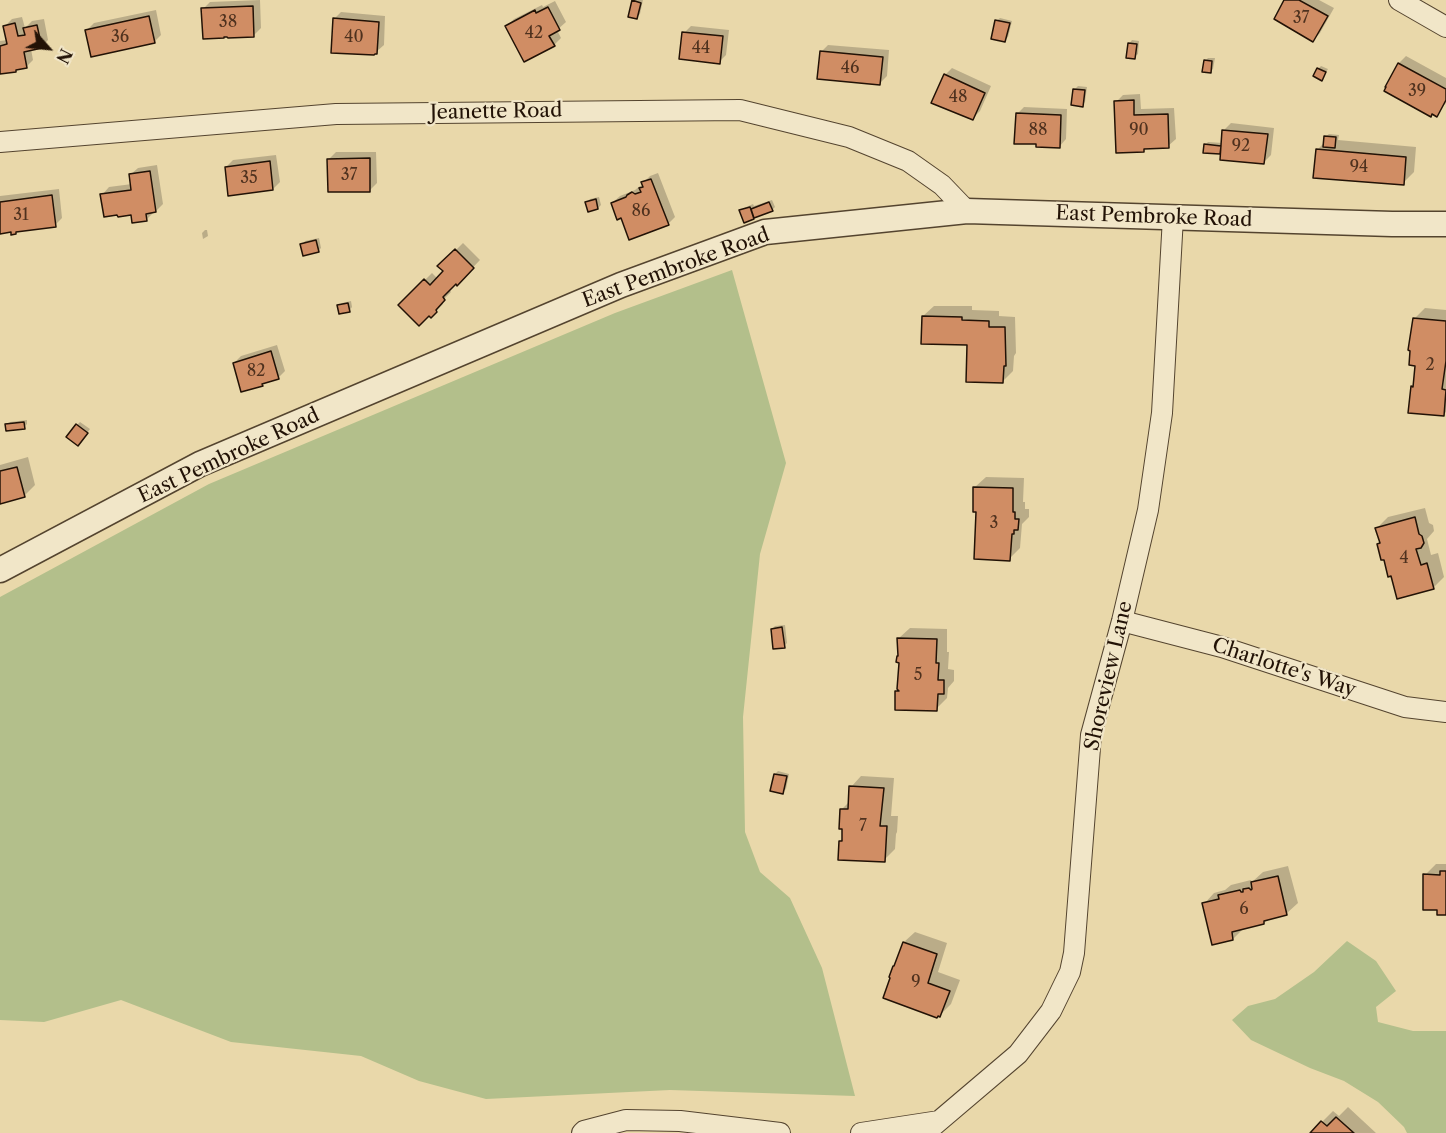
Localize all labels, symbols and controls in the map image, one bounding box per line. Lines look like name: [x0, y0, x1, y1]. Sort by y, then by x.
house number: 37: [1293, 8, 1309, 28]
house number: 38: [219, 12, 237, 32]
north arrow: [18, 18, 78, 78]
house number: 42: [525, 23, 543, 43]
house number: 36: [111, 27, 129, 47]
house number: 40: [344, 27, 364, 47]
house number: 44: [692, 38, 710, 58]
text: N: [52, 45, 76, 67]
house number: 46: [841, 58, 859, 78]
house number: 39: [1408, 81, 1426, 101]
house number: 48: [949, 87, 967, 107]
street label: Jeanette Road: [430, 99, 562, 125]
house number: 88: [1029, 120, 1047, 140]
house number: 90: [1129, 120, 1149, 140]
house number: 92: [1232, 136, 1250, 156]
house number: 94: [1350, 157, 1368, 177]
house number: 37: [341, 165, 357, 185]
house number: 35: [240, 168, 258, 188]
house number: 86: [632, 201, 650, 221]
street label: East Pembroke Road: [1055, 202, 1253, 232]
house number: 31: [13, 205, 29, 225]
street label: East Pembroke Road: [579, 223, 773, 313]
house number: 2: [1425, 355, 1435, 375]
house number: 82: [247, 361, 265, 381]
street label: East Pembroke Road: [135, 403, 323, 509]
house number: 3: [990, 513, 998, 533]
house number: 4: [1399, 548, 1409, 568]
street label: Shoreview Lane: [1080, 599, 1138, 753]
street label: Charlotte's Way: [1209, 633, 1359, 703]
house number: 5: [914, 665, 922, 685]
house number: 7: [859, 816, 867, 836]
house number: 6: [1239, 899, 1249, 919]
house number: 9: [911, 972, 921, 992]

